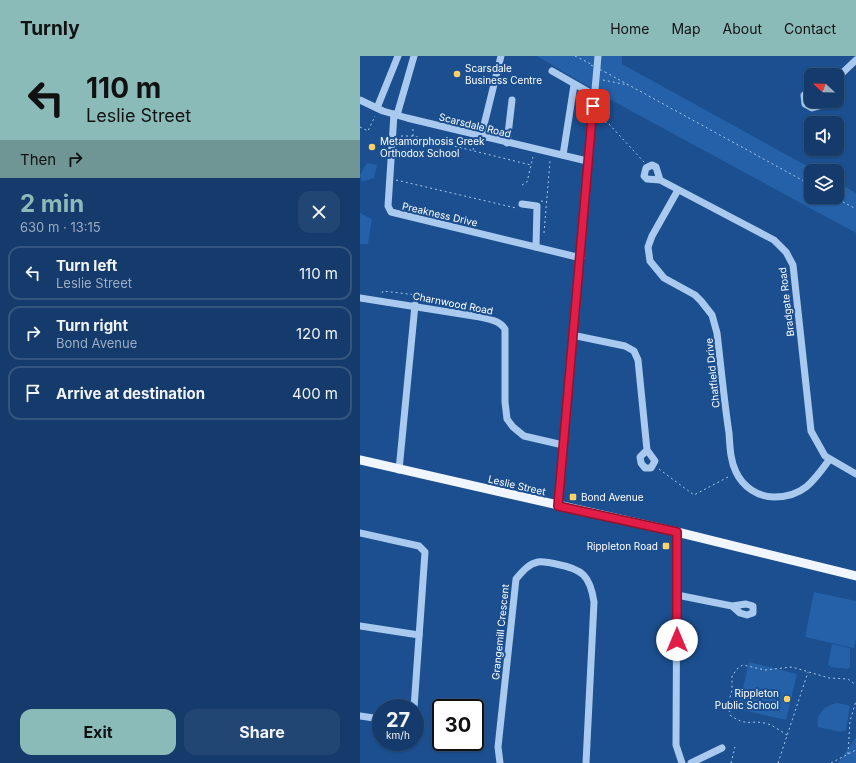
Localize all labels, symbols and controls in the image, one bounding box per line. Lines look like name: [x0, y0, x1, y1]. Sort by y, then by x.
text: Turnly: [20, 17, 80, 40]
text: Home: [610, 20, 649, 37]
text: Map: [671, 20, 701, 37]
text: About: [723, 20, 762, 37]
text: Contact: [784, 20, 836, 37]
place label: Scarsdale Business Centre: [465, 62, 542, 86]
north arrow: [804, 68, 844, 108]
map controls: [804, 68, 844, 204]
marker: Scarsdale Business Centre: [452, 69, 462, 79]
text: 110 m: [86, 71, 161, 105]
icon: left: [20, 72, 72, 124]
pin: [576, 89, 610, 123]
icon: arrive: [582, 95, 604, 117]
text: Leslie Street: [86, 105, 191, 126]
street label: Scarsdale Road: [438, 110, 512, 140]
button: sound: [804, 116, 844, 156]
place label: Metamorphosis Greek Orthodox School: [380, 135, 485, 159]
marker: Metamorphosis Greek Orthodox School: [367, 142, 377, 152]
icon: right: [64, 148, 86, 170]
text: Then: [20, 150, 56, 169]
button: layers: [804, 164, 844, 204]
text: 2 min: [20, 189, 84, 218]
button: close: [298, 191, 340, 233]
street label: Preakness Drive: [401, 199, 479, 229]
text: 630 m · 13:15: [20, 219, 101, 235]
text: Turn left: [56, 256, 117, 275]
icon: left: [22, 262, 44, 284]
text: 110 m: [299, 264, 338, 283]
street label: Bradgate Road: [776, 267, 796, 337]
text: Leslie Street: [56, 275, 132, 291]
street label: Charnwood Road: [412, 289, 494, 317]
text: Turn right: [56, 316, 128, 335]
icon: right: [22, 322, 44, 344]
text: 120 m: [296, 324, 338, 343]
text: Bond Avenue: [56, 335, 137, 351]
street label: Chatfield Drive: [702, 337, 722, 408]
icon: arrive: [22, 382, 44, 404]
text: Arrive at destination: [56, 384, 205, 403]
text: 400 m: [292, 384, 338, 403]
street label: Leslie Street: [487, 473, 548, 498]
place label: Bond Avenue: [581, 491, 644, 503]
marker: Bond Avenue: [568, 492, 578, 502]
place label: Rippleton Road: [587, 540, 658, 552]
marker: Rippleton Road: [661, 541, 671, 551]
street label: Grangemill Crescent: [489, 583, 511, 681]
position arrow: [656, 619, 698, 661]
place label: Rippleton Public School: [715, 687, 779, 711]
marker: Rippleton Public School: [782, 694, 792, 704]
speed limit sign: 30: [432, 699, 484, 751]
text: 27: [386, 708, 410, 732]
button: Exit: [20, 709, 176, 755]
button: Share: [184, 709, 340, 755]
text: km/h: [386, 729, 410, 741]

